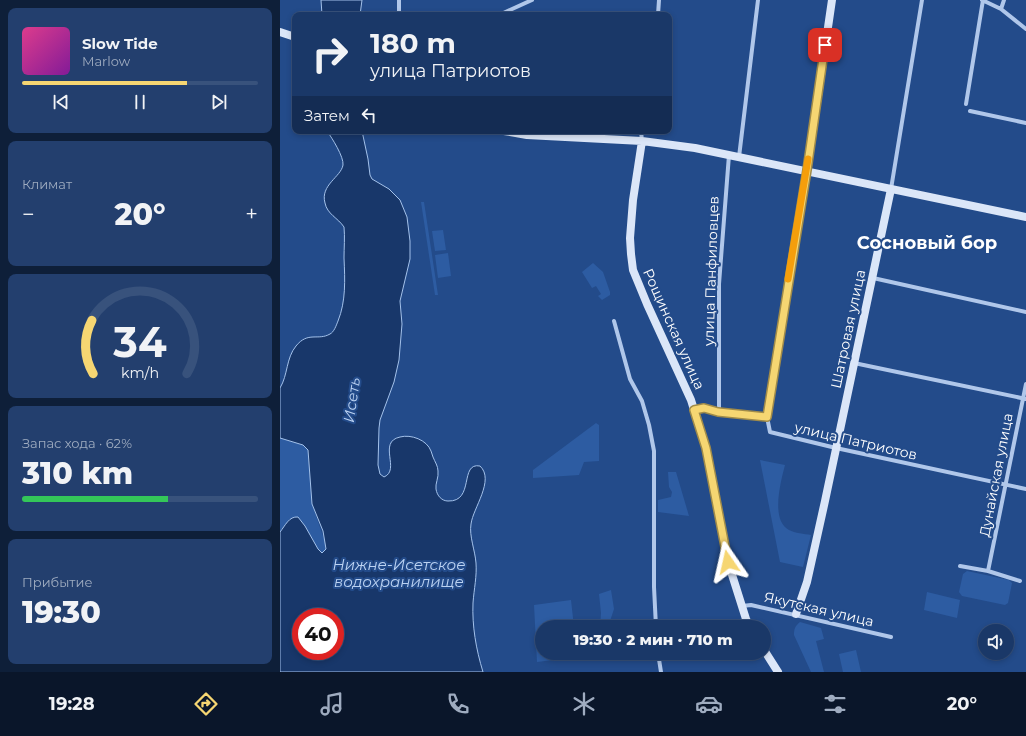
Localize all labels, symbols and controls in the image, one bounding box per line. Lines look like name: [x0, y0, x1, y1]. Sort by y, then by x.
text: 180 m: [370, 26, 456, 60]
icon: right: [304, 28, 356, 80]
pin: [808, 28, 842, 62]
text: Slow Tide: [82, 34, 158, 53]
icon: arrive: [814, 34, 836, 56]
text: Marlow: [82, 53, 130, 69]
text: улица Патриотов: [370, 60, 531, 82]
icon: previous: [50, 91, 72, 113]
icon: pause: [129, 91, 151, 113]
icon: next: [208, 91, 230, 113]
icon: left: [358, 104, 380, 126]
text: Затем: [304, 106, 350, 125]
text: Климат: [22, 176, 72, 192]
text: 20°: [114, 196, 166, 233]
street label: улица Панфиловцев: [699, 196, 723, 347]
text: −: [22, 201, 35, 228]
text: +: [245, 201, 258, 228]
district label: Сосновый бор: [857, 232, 997, 254]
street label: Рощинская улица: [639, 266, 709, 392]
street label: Шатровая улица: [827, 268, 869, 390]
text: 34: [112, 317, 167, 367]
text: km/h: [121, 364, 159, 382]
water label: Исеть: [339, 376, 364, 424]
street label: Дунайская улица: [975, 412, 1017, 538]
street label: улица Патриотов: [792, 418, 919, 464]
text: Запас хода · 62%: [22, 435, 132, 451]
text: 310 km: [22, 455, 133, 492]
position arrow: [707, 541, 749, 583]
water label: Нижне-Исетское водохранилище: [332, 555, 466, 591]
text: Прибытие: [22, 574, 93, 590]
street label: Якутская улица: [762, 588, 876, 630]
text: 19:30: [22, 594, 101, 631]
speed limit sign: 40: [292, 608, 344, 660]
map controls: [978, 624, 1014, 660]
button: sound: [978, 624, 1014, 660]
text: 19:30 · 2 мин · 710 m: [573, 630, 733, 649]
icon: directions: [192, 690, 220, 718]
icon: music: [318, 690, 346, 718]
icon: phone: [444, 690, 472, 718]
icon: climate: [570, 690, 598, 718]
icon: car: [695, 690, 723, 718]
icon: filters: [821, 690, 849, 718]
text: 19:28: [49, 693, 95, 715]
text: 20°: [947, 693, 977, 715]

